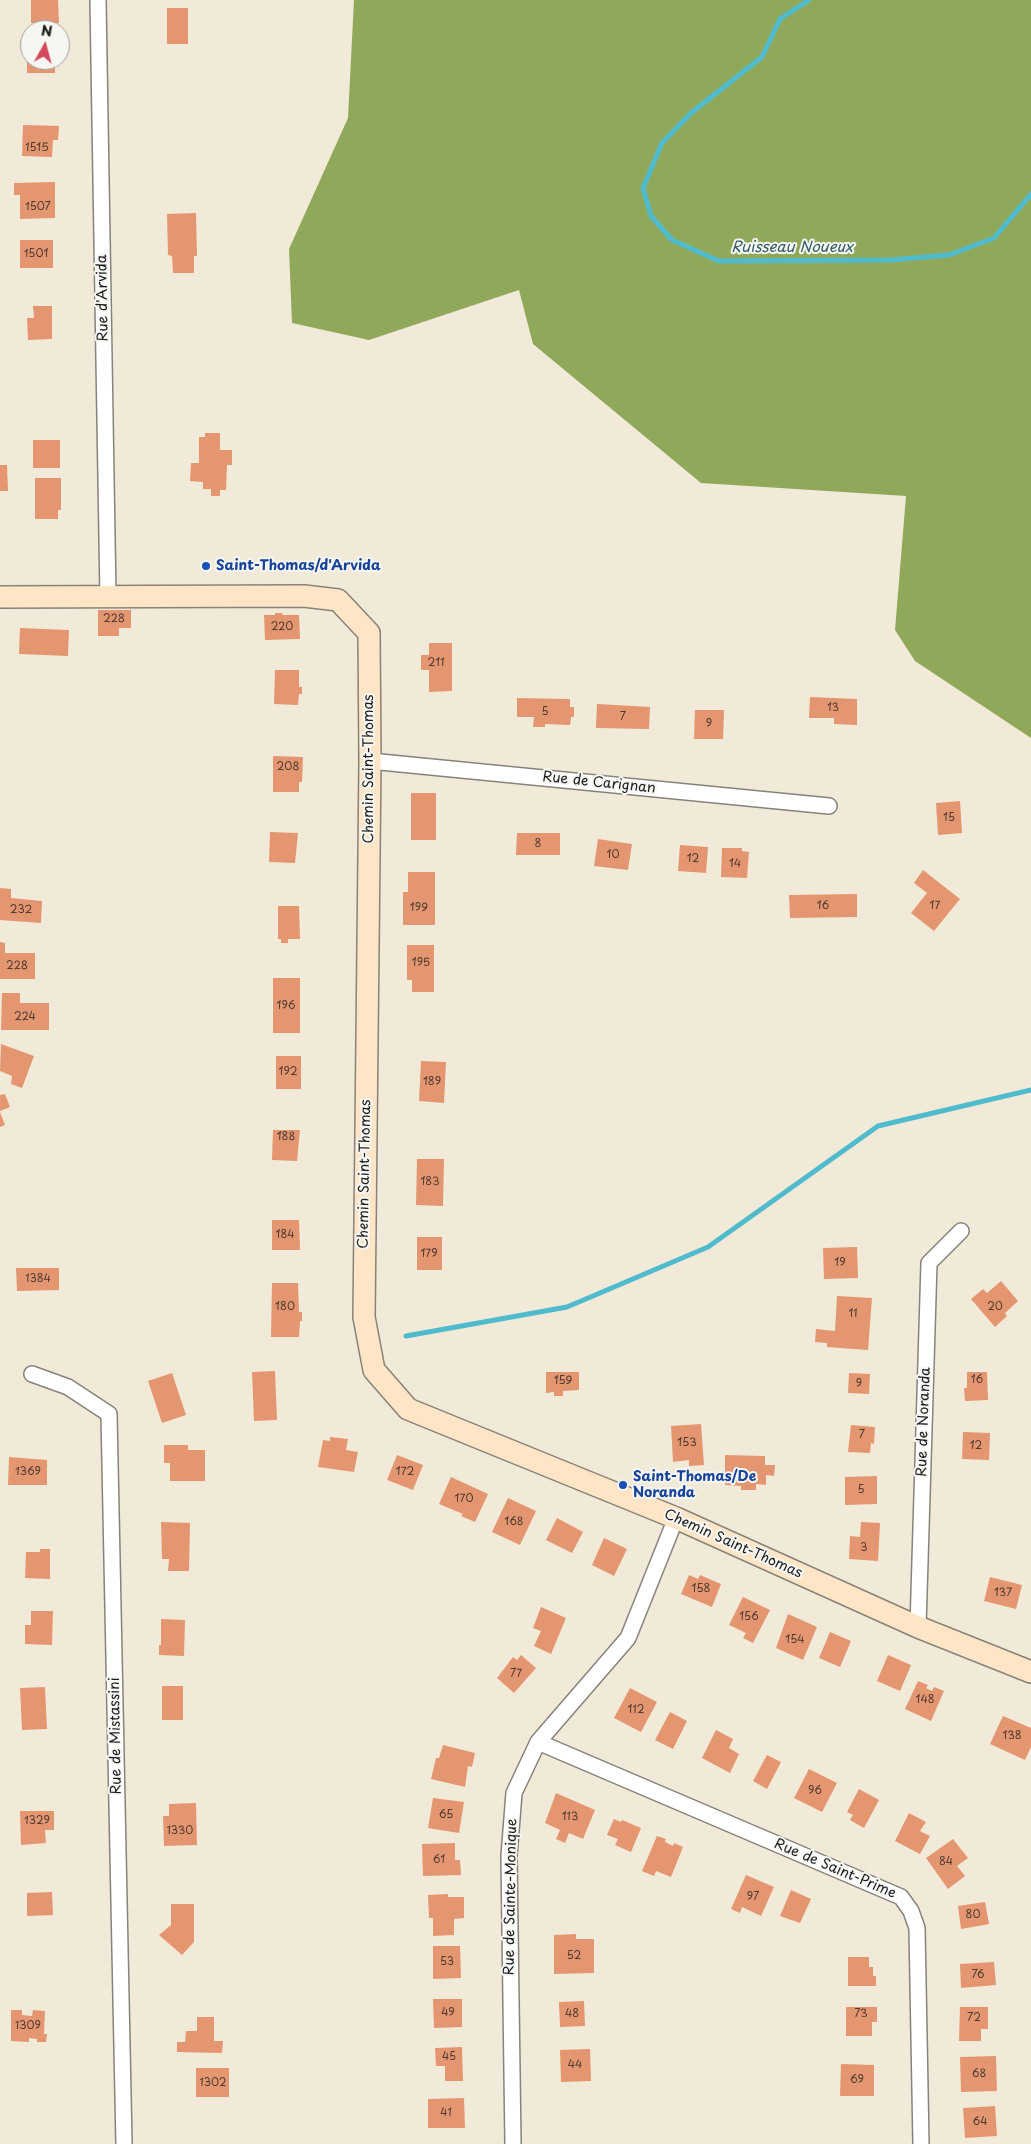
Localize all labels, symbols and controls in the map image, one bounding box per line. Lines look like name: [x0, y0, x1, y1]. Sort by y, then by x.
north arrow: [20, 20, 70, 70]
text: N: [40, 20, 54, 42]
house number: 1515: [25, 141, 49, 155]
house number: 1507: [25, 200, 51, 214]
water label: Ruisseau Noueux: [731, 239, 853, 257]
house number: 1501: [24, 247, 48, 261]
street label: Rue d'Arvida: [94, 254, 112, 342]
place label: Saint-Thomas/d'Arvida: [216, 558, 381, 574]
marker: Saint-Thomas/d'Arvida: [200, 560, 212, 572]
house number: 228: [103, 612, 125, 626]
house number: 220: [271, 620, 293, 634]
house number: 211: [427, 656, 445, 670]
street label: Chemin Saint-Thomas: [361, 694, 377, 844]
house number: 13: [827, 701, 839, 715]
house number: 5: [541, 705, 549, 719]
house number: 7: [620, 710, 626, 724]
house number: 9: [706, 717, 712, 731]
house number: 208: [277, 760, 299, 774]
street label: Rue de Carignan: [542, 769, 656, 797]
house number: 15: [943, 811, 955, 825]
house number: 8: [535, 837, 541, 851]
house number: 10: [607, 848, 619, 862]
house number: 12: [687, 852, 699, 866]
house number: 14: [729, 857, 741, 871]
house number: 16: [817, 899, 829, 913]
house number: 17: [930, 899, 940, 913]
house number: 199: [410, 901, 428, 915]
house number: 232: [10, 903, 32, 917]
house number: 195: [412, 956, 430, 970]
house number: 228: [6, 959, 28, 973]
house number: 196: [277, 999, 295, 1013]
house number: 224: [14, 1010, 36, 1024]
house number: 192: [279, 1065, 297, 1079]
house number: 189: [423, 1075, 441, 1089]
street label: Chemin Saint-Thomas: [355, 1099, 375, 1249]
house number: 188: [277, 1130, 295, 1144]
house number: 183: [420, 1175, 440, 1189]
house number: 184: [275, 1228, 295, 1242]
house number: 179: [420, 1247, 438, 1261]
house number: 19: [834, 1256, 846, 1270]
house number: 1384: [25, 1272, 51, 1286]
house number: 180: [275, 1300, 295, 1314]
house number: 20: [987, 1300, 1003, 1314]
house number: 11: [848, 1307, 858, 1321]
street label: Rue de Noranda: [914, 1367, 934, 1477]
house number: 16: [971, 1373, 983, 1387]
house number: 159: [554, 1374, 572, 1388]
house number: 9: [856, 1377, 862, 1391]
house number: 7: [859, 1428, 865, 1442]
house number: 153: [677, 1436, 697, 1450]
house number: 12: [970, 1439, 982, 1453]
house number: 1369: [15, 1465, 41, 1479]
house number: 172: [396, 1465, 414, 1479]
place label: Saint-Thomas/De Noranda: [633, 1469, 756, 1501]
marker: Saint-Thomas/De Noranda: [617, 1479, 629, 1491]
house number: 5: [857, 1483, 865, 1497]
house number: 170: [455, 1492, 473, 1506]
street label: Chemin Saint-Thomas: [661, 1506, 805, 1582]
house number: 168: [504, 1515, 524, 1529]
house number: 3: [860, 1541, 868, 1555]
house number: 158: [692, 1582, 710, 1596]
house number: 137: [994, 1586, 1012, 1600]
house number: 156: [739, 1610, 759, 1624]
house number: 154: [785, 1633, 805, 1647]
house number: 77: [510, 1667, 522, 1681]
street label: Rue de Mistassini: [107, 1677, 125, 1795]
house number: 148: [915, 1693, 935, 1707]
house number: 112: [627, 1703, 645, 1717]
house number: 138: [1002, 1729, 1022, 1743]
house number: 96: [808, 1784, 822, 1798]
house number: 65: [439, 1808, 453, 1822]
house number: 113: [562, 1810, 578, 1824]
house number: 1329: [24, 1814, 50, 1828]
street label: Rue de Sainte-Monique: [501, 1818, 521, 1976]
house number: 1330: [167, 1824, 193, 1838]
street label: Rue de Saint-Prime: [772, 1836, 898, 1902]
house number: 61: [433, 1853, 445, 1867]
house number: 84: [939, 1855, 953, 1869]
house number: 97: [747, 1890, 759, 1904]
house number: 80: [966, 1908, 980, 1922]
house number: 52: [567, 1949, 581, 1963]
house number: 53: [440, 1955, 454, 1969]
house number: 76: [971, 1968, 985, 1982]
house number: 49: [441, 2006, 455, 2020]
house number: 48: [565, 2007, 579, 2021]
house number: 73: [854, 2007, 868, 2021]
house number: 72: [967, 2011, 981, 2025]
house number: 1309: [15, 2019, 41, 2033]
house number: 45: [442, 2050, 456, 2064]
house number: 44: [568, 2058, 582, 2072]
house number: 68: [972, 2067, 986, 2081]
house number: 69: [850, 2073, 864, 2087]
house number: 1302: [199, 2076, 227, 2090]
house number: 41: [440, 2106, 452, 2120]
house number: 64: [973, 2115, 987, 2129]

